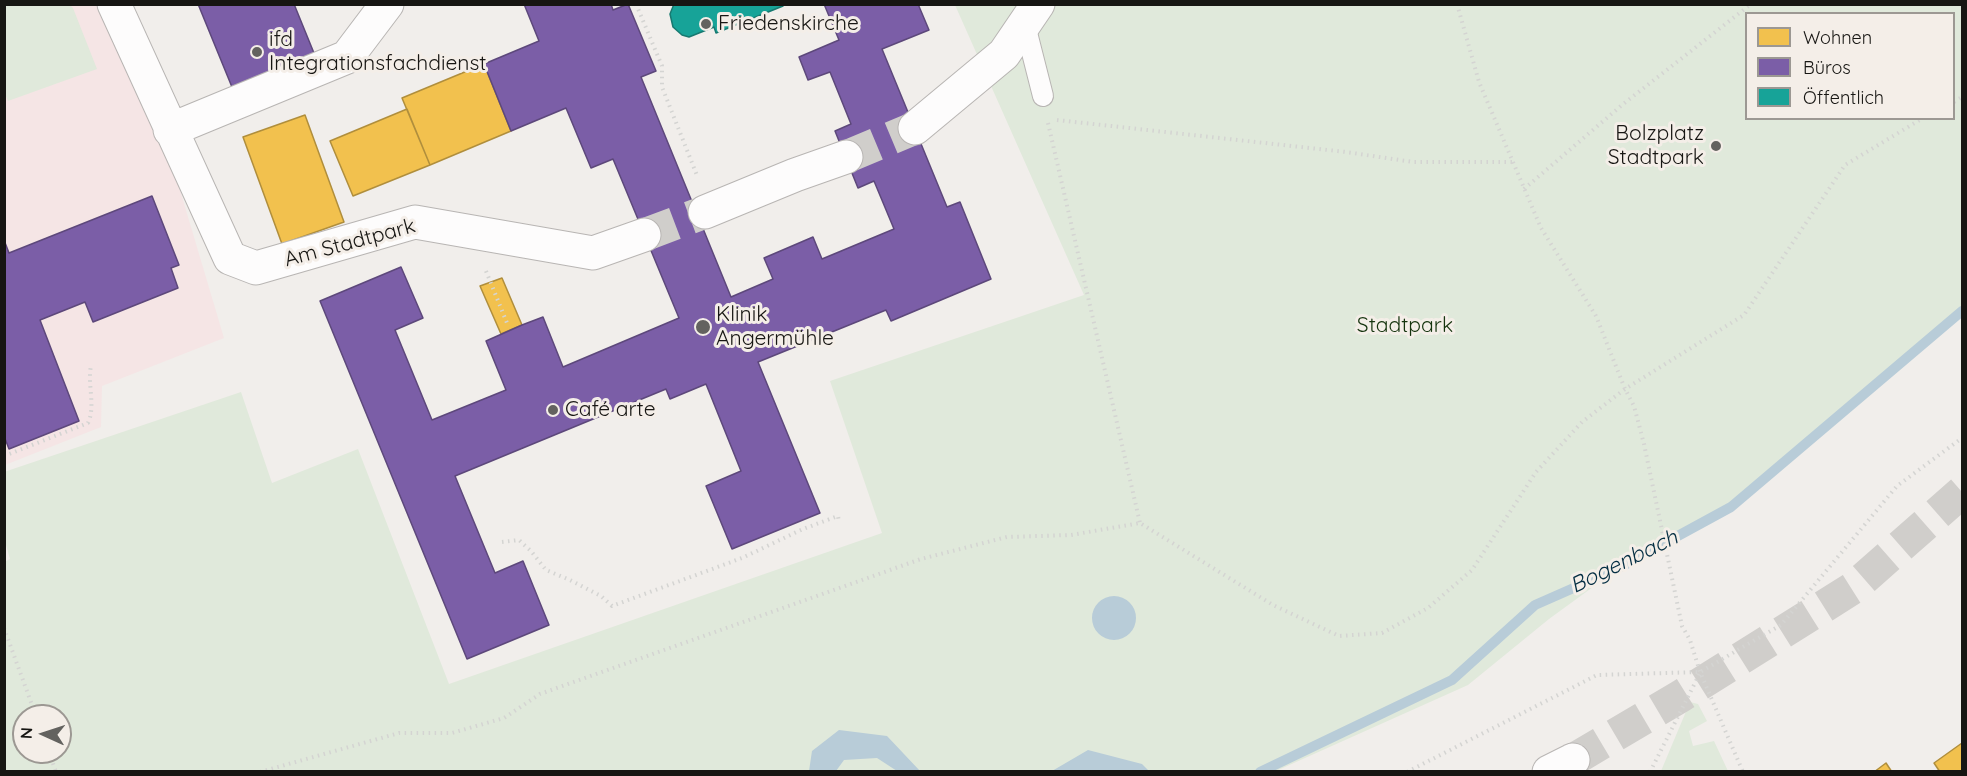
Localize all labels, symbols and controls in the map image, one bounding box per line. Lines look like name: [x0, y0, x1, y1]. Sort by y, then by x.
place label: Friedenskirche: [718, 11, 859, 37]
legend: [1745, 12, 1955, 120]
marker: Friedenskirche: [699, 17, 713, 31]
text: Wohnen: [1803, 26, 1872, 49]
place label: ifd Integrationsfachdienst: [269, 27, 486, 77]
marker: ifd Integrationsfachdienst: [250, 45, 264, 59]
text: Büros: [1803, 56, 1851, 79]
text: Öffentlich: [1803, 86, 1884, 109]
place label: Bolzplatz Stadtpark: [1608, 121, 1704, 171]
marker: Bolzplatz Stadtpark: [1709, 139, 1723, 153]
street label: Am Stadtpark: [282, 213, 418, 273]
place label: Klinik Angermühle: [716, 302, 834, 352]
park label: Stadtpark: [1357, 313, 1453, 339]
marker: Klinik Angermühle: [694, 318, 712, 336]
place label: Café arte: [565, 397, 655, 423]
marker: Café arte: [546, 403, 560, 417]
water label: Bogenbach: [1566, 525, 1682, 599]
north arrow: [12, 704, 72, 764]
text: N: [16, 727, 36, 740]

